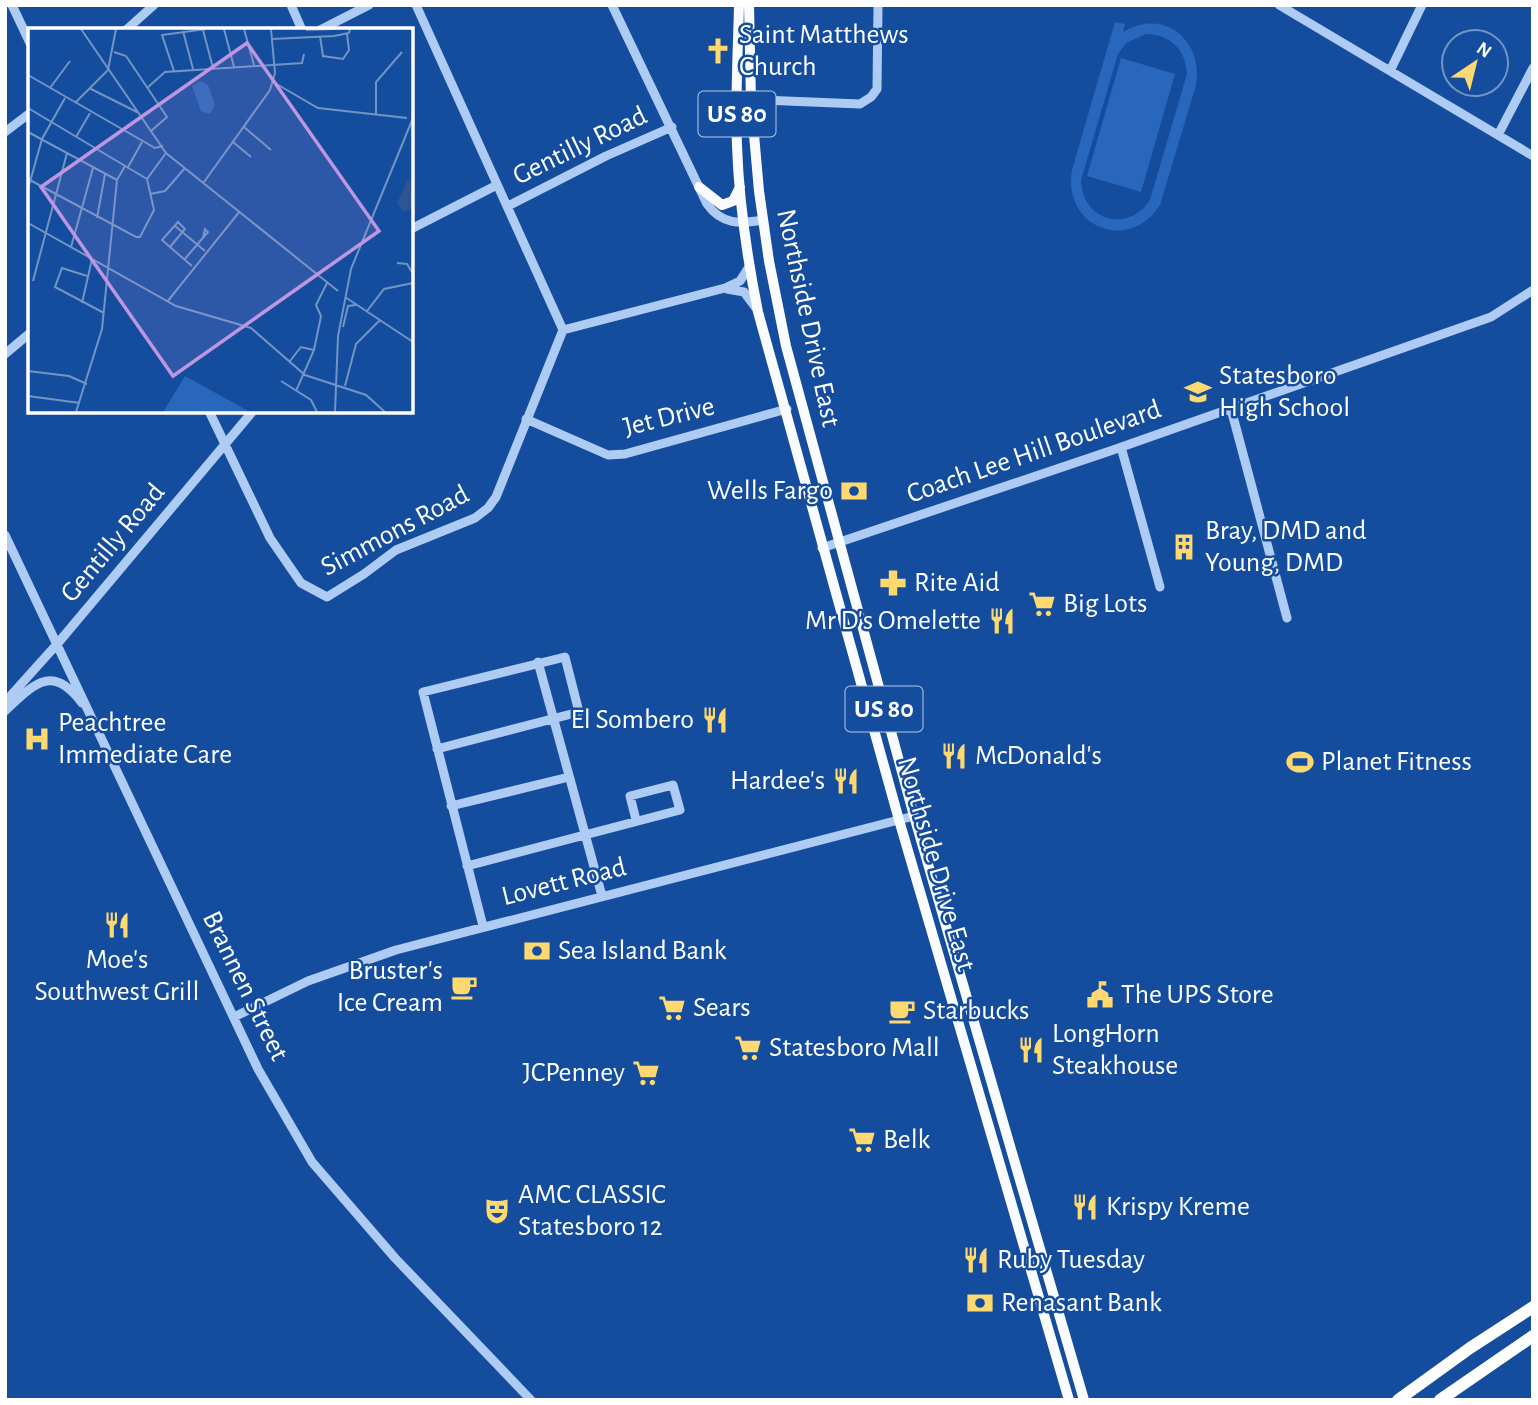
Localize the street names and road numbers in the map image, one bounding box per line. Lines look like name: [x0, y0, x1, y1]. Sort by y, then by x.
road number: US 80: [698, 91, 776, 136]
street label: Gentilly Road: [509, 102, 651, 190]
street label: Northside Drive East: [771, 207, 845, 429]
street label: Jet Drive: [621, 392, 717, 442]
street label: Coach Lee Hill Boulevard: [903, 395, 1165, 509]
street label: Gentilly Road: [56, 478, 170, 608]
street label: Simmons Road: [316, 480, 474, 582]
road number: US 80: [846, 687, 922, 732]
street label: Northside Drive East: [892, 754, 980, 975]
street label: Lovett Road: [499, 853, 629, 911]
street label: Brannen Street: [197, 907, 293, 1065]

